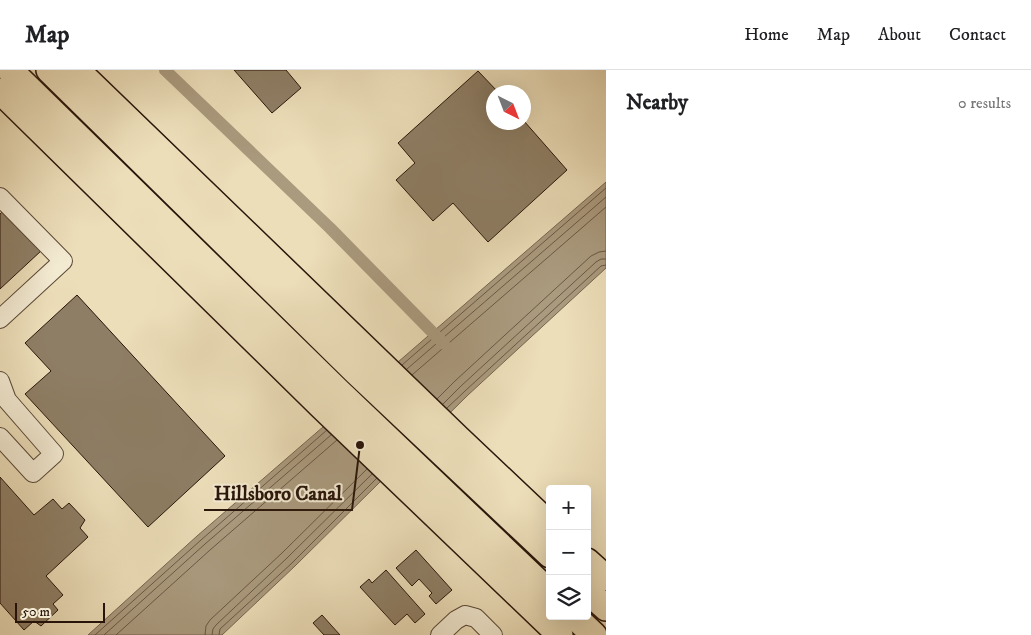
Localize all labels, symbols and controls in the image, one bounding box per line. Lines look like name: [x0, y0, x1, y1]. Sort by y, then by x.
text: Map: [25, 20, 69, 50]
text: Home: [744, 24, 789, 46]
text: Map: [817, 24, 850, 46]
text: About: [878, 24, 921, 46]
text: Contact: [949, 24, 1006, 46]
north arrow: [486, 85, 531, 130]
text: Nearby: [626, 90, 688, 116]
text: 0 results: [958, 93, 1011, 113]
callout: Hillsboro Canal: [204, 475, 352, 510]
text: Hillsboro Canal: [214, 482, 343, 507]
map controls: [546, 485, 591, 620]
button: +: [546, 485, 591, 530]
button: −: [546, 530, 591, 575]
button: layers: [546, 575, 591, 620]
scale bar: [15, 600, 105, 623]
text: 50 m: [22, 603, 50, 621]

